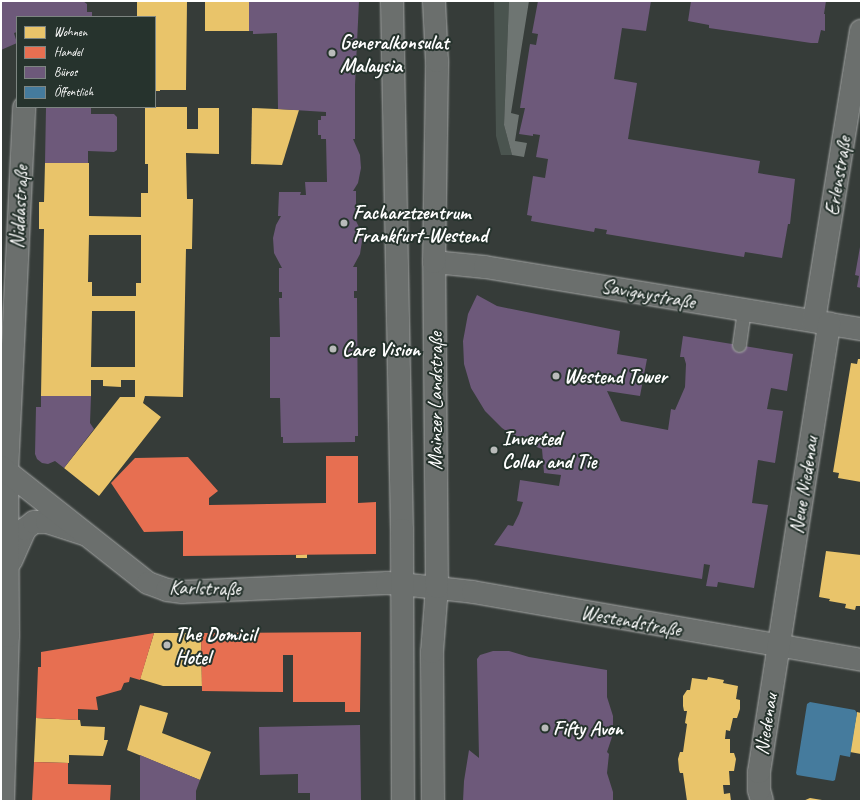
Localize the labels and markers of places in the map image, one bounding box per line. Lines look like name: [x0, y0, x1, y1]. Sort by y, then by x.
place label: Generalkonsulat Malaysia: [340, 30, 449, 77]
marker: Generalkonsulat Malaysia: [327, 48, 337, 58]
place label: Facharztzentrum Frankfurt-Westend: [353, 200, 487, 247]
marker: Facharztzentrum Frankfurt-Westend: [338, 217, 350, 229]
place label: Care Vision: [342, 337, 420, 361]
marker: Care Vision: [327, 343, 339, 355]
place label: Westend Tower: [564, 364, 666, 388]
marker: Westend Tower: [551, 371, 561, 381]
place label: Inverted Collar and Tie: [502, 426, 597, 473]
marker: Inverted Collar and Tie: [489, 445, 499, 455]
place label: The Domicil Hotel: [175, 622, 255, 669]
marker: The Domicil Hotel: [162, 640, 172, 650]
place label: Fifty Avon: [553, 716, 623, 740]
marker: Fifty Avon: [540, 723, 550, 733]

